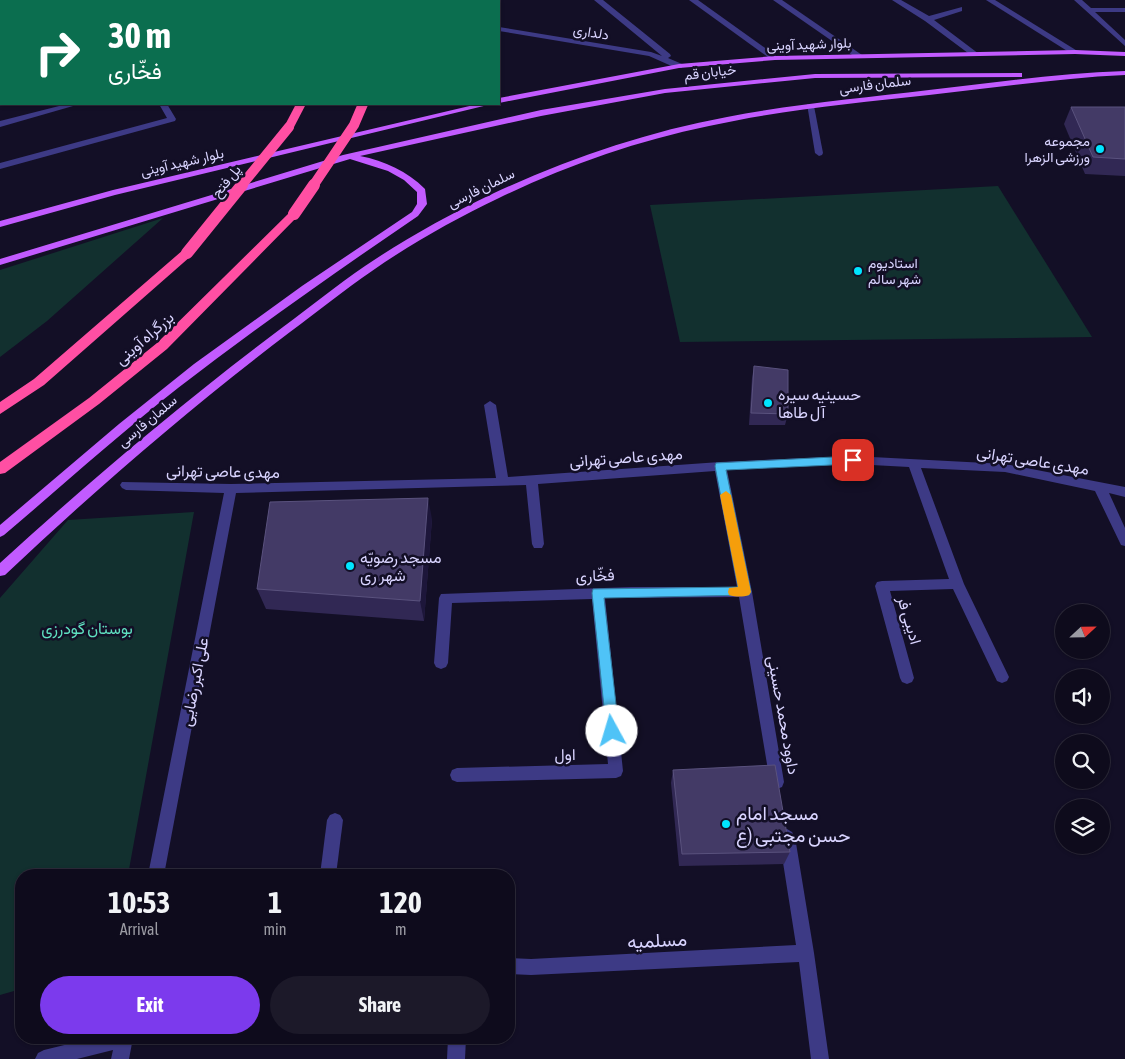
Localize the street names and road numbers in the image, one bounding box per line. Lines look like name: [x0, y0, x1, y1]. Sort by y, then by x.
street label: دلداری: [572, 21, 610, 44]
street label: بلوار شهید آوینی: [766, 35, 852, 54]
street label: خیابان قم: [683, 61, 737, 84]
street label: سلمان فارسی: [838, 72, 912, 97]
street label: بلوار شهید آوینی: [139, 145, 225, 180]
street label: پل فتح: [208, 161, 246, 202]
street label: سلمان فارسی: [445, 165, 518, 212]
street label: بزرگراه آوینی: [111, 308, 178, 370]
street label: سلمان فارسی: [114, 392, 181, 451]
street label: مهدی عاصی تهرانی: [975, 442, 1091, 480]
street label: مهدی عاصی تهرانی: [569, 444, 683, 472]
street label: مهدی عاصی تهرانی: [166, 461, 280, 483]
street label: فخّاری: [575, 565, 615, 587]
street label: ادیبی فر: [892, 593, 925, 647]
street label: علی اکبر رضایی: [177, 636, 213, 728]
street label: داوود محمد حسینی: [763, 654, 803, 776]
street label: اول: [554, 745, 576, 765]
street label: مسلمیه: [627, 927, 688, 954]

